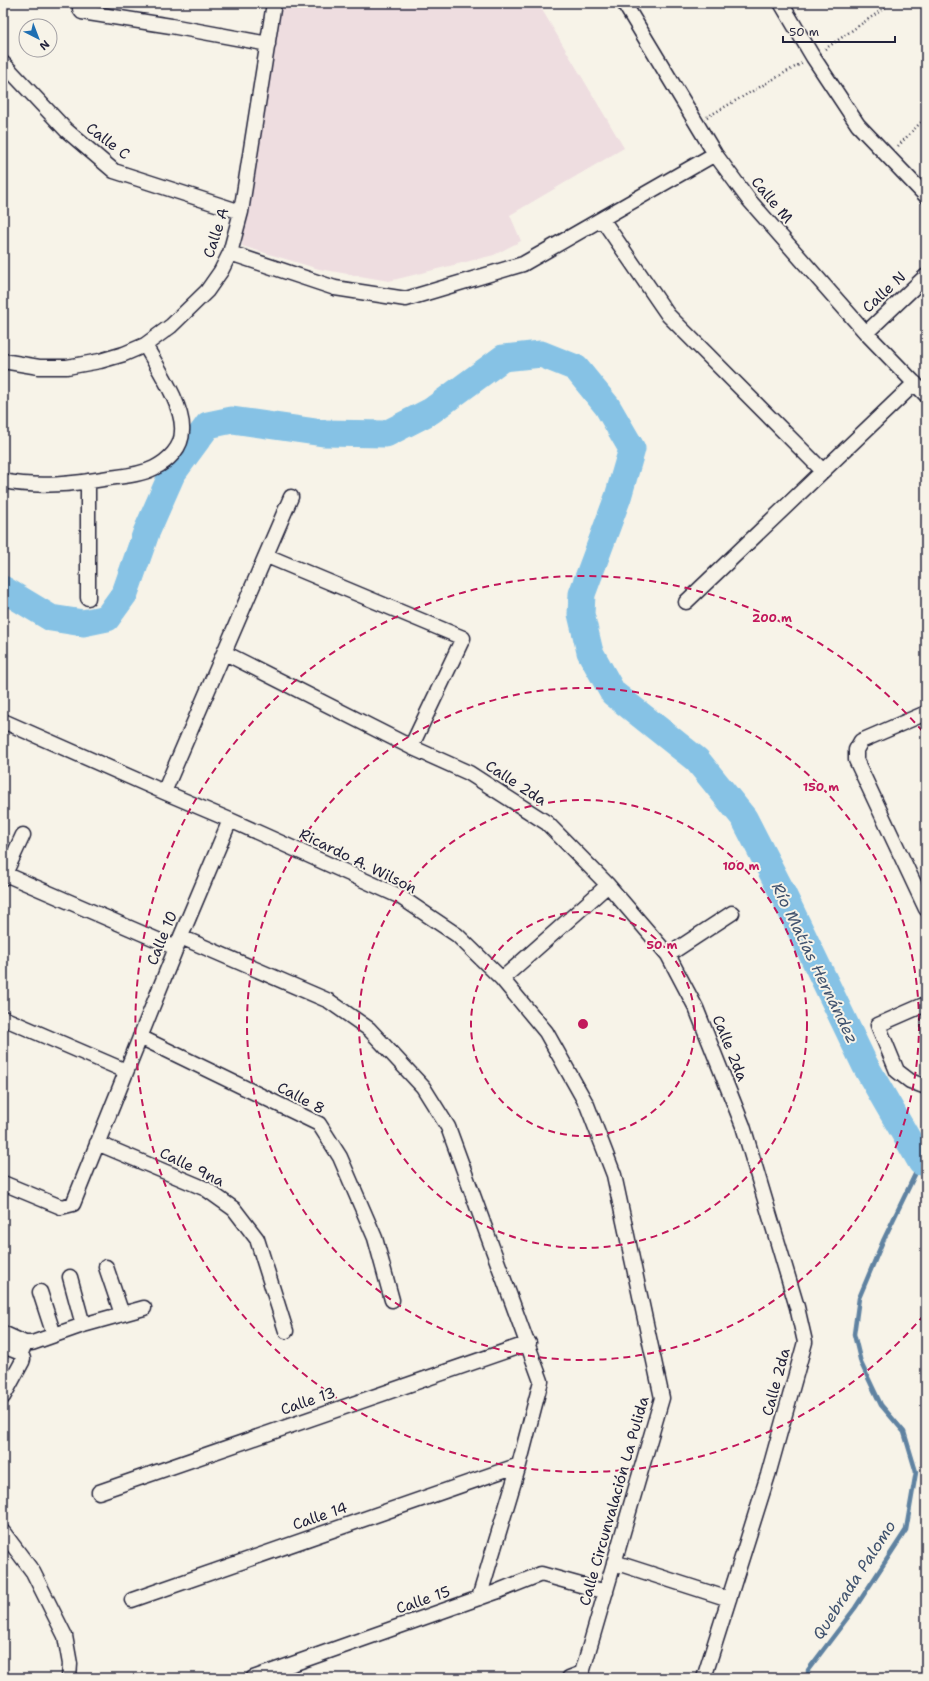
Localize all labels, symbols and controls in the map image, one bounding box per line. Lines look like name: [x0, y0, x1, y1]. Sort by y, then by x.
north arrow: [18, 18, 58, 58]
scale bar: [783, 18, 895, 44]
text: 50 m: [789, 24, 819, 40]
text: N: [36, 37, 53, 54]
street label: Calle C: [82, 118, 134, 164]
street label: Calle M: [747, 172, 797, 228]
street label: Calle A: [199, 205, 234, 261]
street label: Calle N: [858, 267, 910, 317]
text: 200 m: [752, 610, 792, 626]
street label: Calle 2da: [481, 756, 551, 811]
text: 150 m: [803, 779, 839, 795]
street label: Ricardo A. Wilson: [296, 824, 420, 898]
text: 100 m: [723, 858, 760, 874]
water label: Río Matías Hernández: [767, 879, 863, 1047]
street label: Calle 10: [142, 908, 182, 968]
text: 50 m: [647, 937, 678, 953]
street label: Calle 2da: [708, 1012, 753, 1085]
centre of rings: [576, 1017, 590, 1031]
street label: Calle 8: [274, 1077, 328, 1119]
street label: Calle 9na: [156, 1143, 228, 1192]
street label: Calle 2da: [757, 1345, 795, 1418]
street label: Calle 13: [278, 1382, 338, 1420]
street label: Calle Circunvalación La Pulida: [574, 1393, 654, 1608]
street label: Calle 14: [290, 1497, 350, 1535]
water label: Quebrada Palomo: [808, 1516, 901, 1644]
street label: Calle 15: [393, 1581, 453, 1619]

